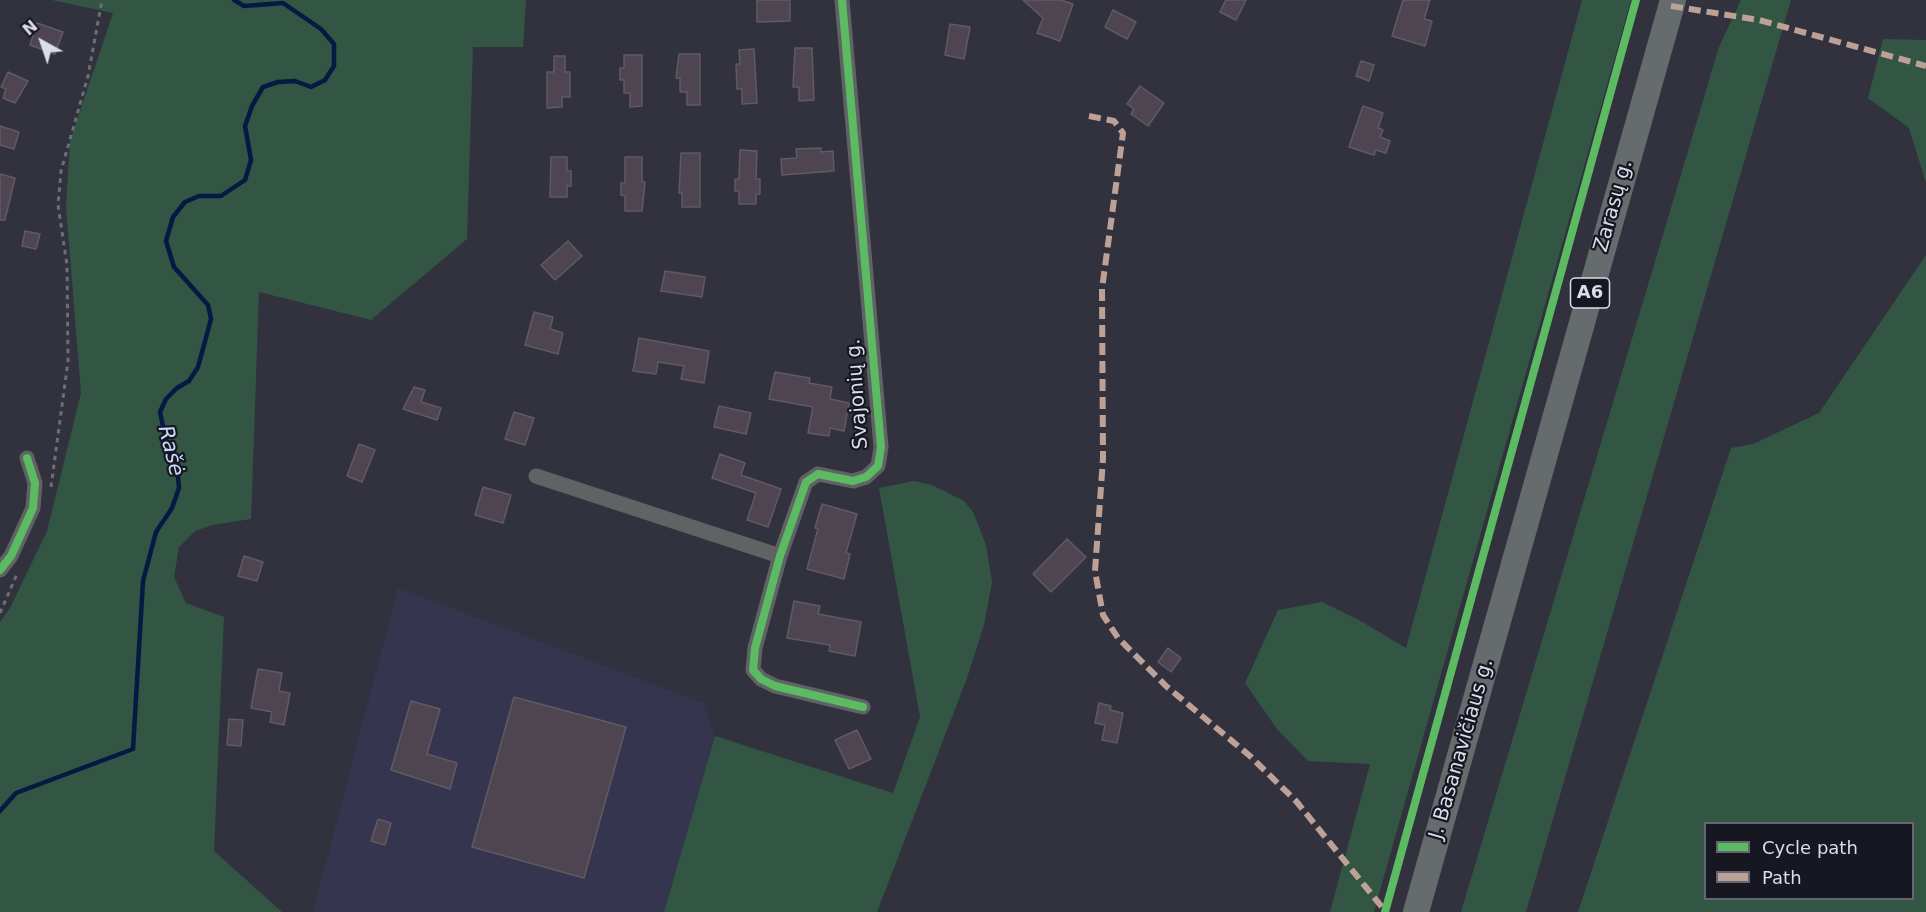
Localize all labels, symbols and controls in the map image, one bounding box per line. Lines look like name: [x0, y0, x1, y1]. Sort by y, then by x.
north arrow: [12, 12, 72, 72]
text: N: [19, 16, 41, 39]
street label: Zarasų g.: [1589, 157, 1639, 255]
road number: A6: [1570, 278, 1610, 308]
street label: Svajonių g.: [842, 338, 874, 450]
water label: Rašė: [152, 423, 188, 479]
street label: J. Basanavičiaus g.: [1425, 656, 1499, 842]
legend: [1704, 822, 1914, 900]
text: Cycle path: [1762, 837, 1858, 858]
text: Path: [1762, 867, 1802, 888]

